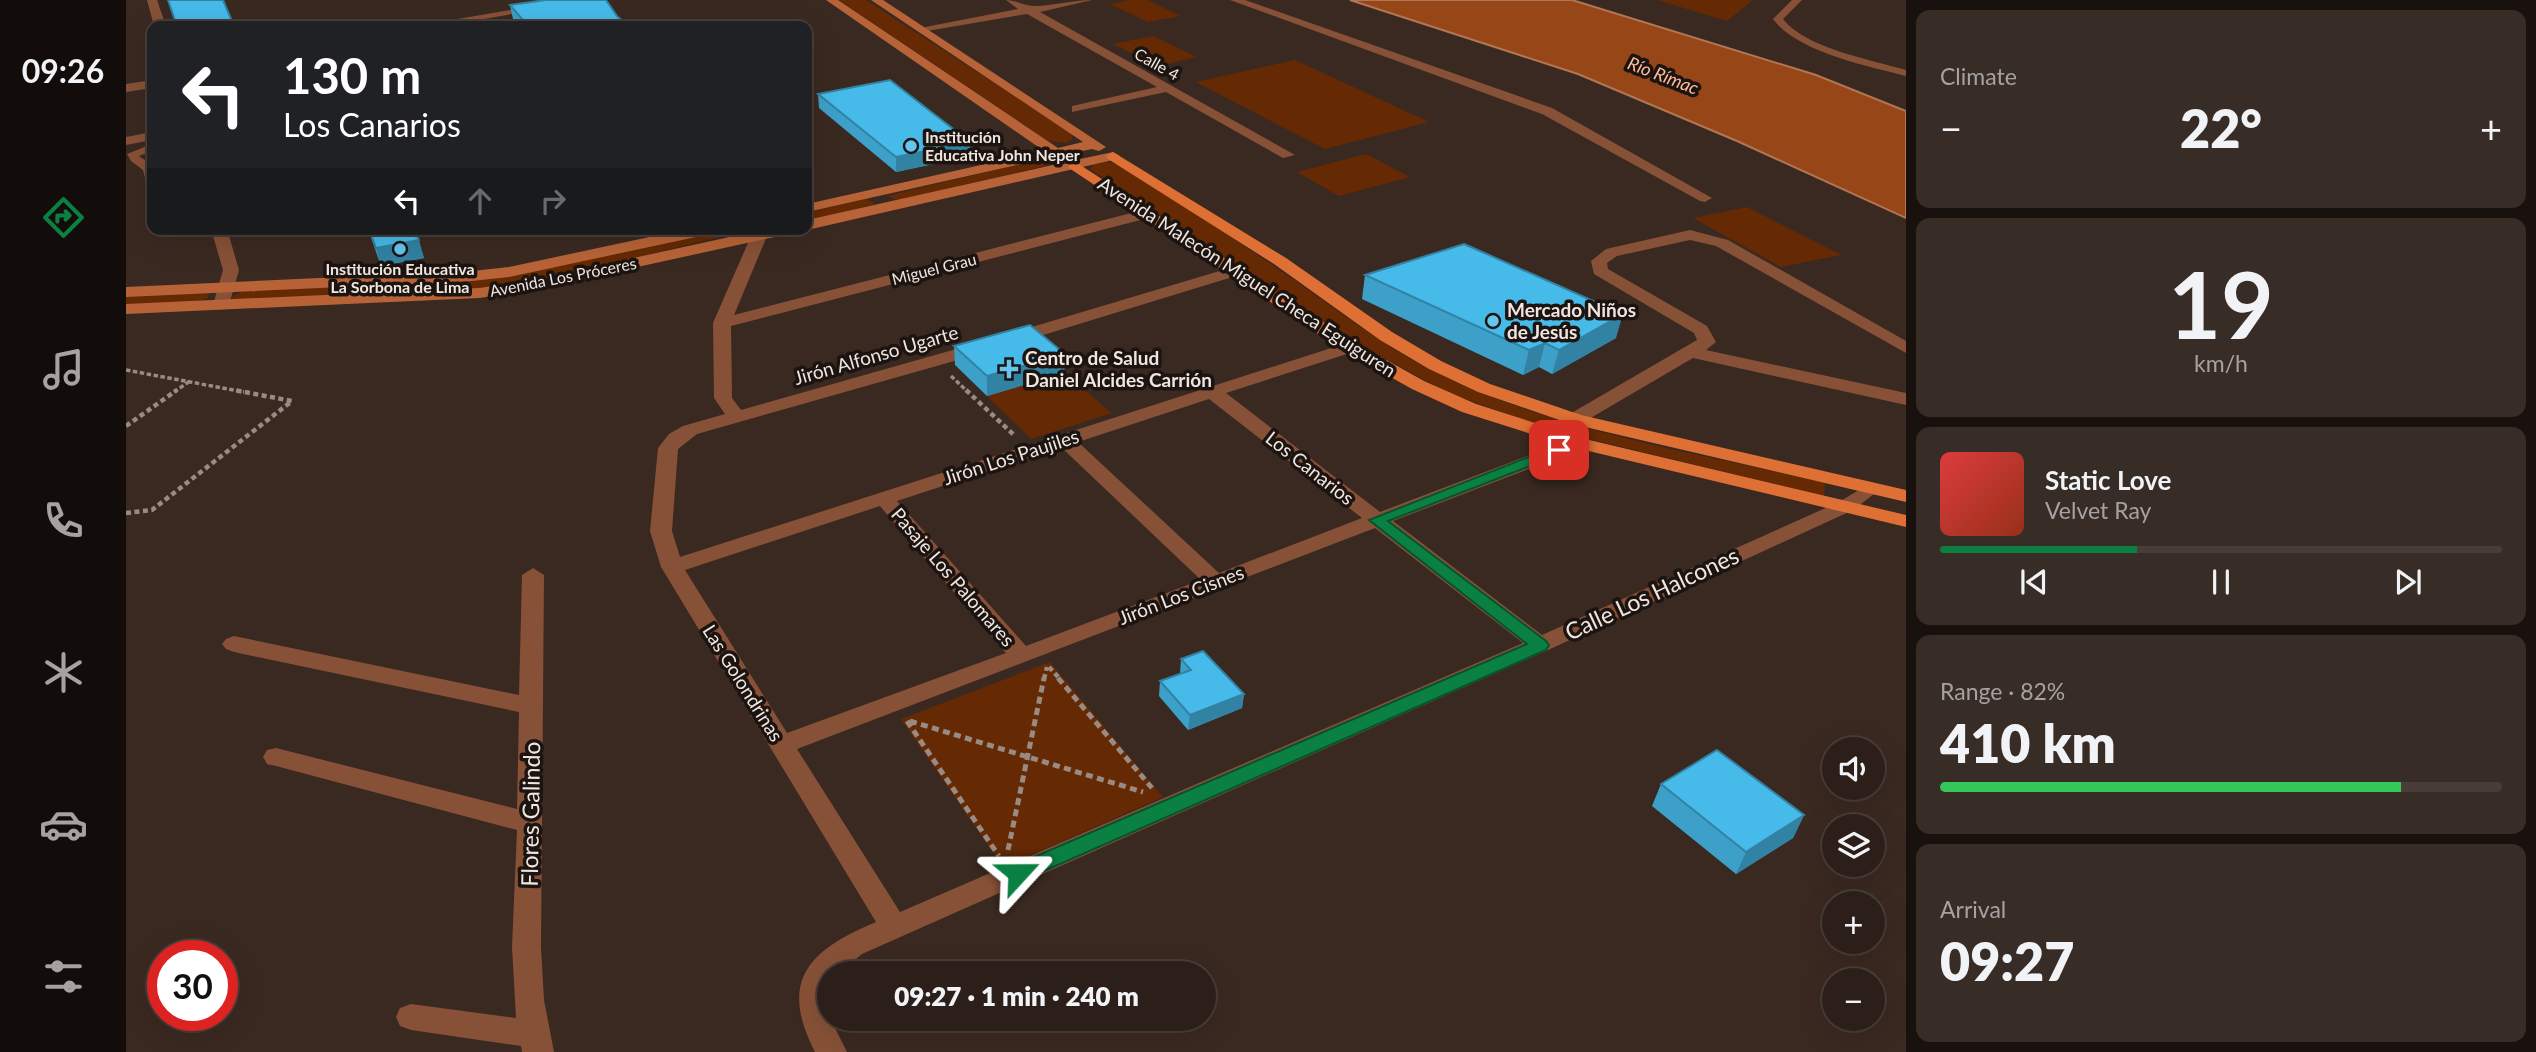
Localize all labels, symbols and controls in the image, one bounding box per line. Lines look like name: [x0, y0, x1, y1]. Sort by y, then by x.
street label: Calle 4: [1132, 44, 1183, 84]
text: 130 m: [283, 46, 421, 104]
icon: left: [168, 49, 259, 140]
text: 09:26: [22, 51, 104, 90]
water label: Río Rímac: [1625, 52, 1702, 99]
text: Climate: [1940, 62, 2017, 90]
text: 22°: [2180, 97, 2262, 159]
text: Los Canarios: [283, 105, 461, 144]
text: −: [1940, 105, 1962, 151]
text: +: [2480, 105, 2502, 151]
place label: Institución Educativa John Neper: [925, 127, 1080, 164]
marker: Institución Educativa John Neper: [903, 138, 919, 154]
street label: Avenida Malecón Miguel Checa Eguiguren: [1094, 172, 1400, 382]
icon: left: [388, 182, 426, 220]
icon: ahead: [461, 182, 499, 220]
icon: right: [534, 182, 572, 220]
icon: directions: [39, 193, 88, 242]
marker: Institución Educativa La Sorbona de Lima: [392, 241, 408, 257]
street label: Miguel Grau: [890, 249, 978, 288]
text: 19: [2168, 249, 2274, 358]
street label: Avenida Los Próceres: [488, 253, 638, 300]
place label: Institución Educativa La Sorbona de Lima: [325, 259, 475, 296]
place label: Mercado Niños de Jesús: [1507, 298, 1636, 343]
marker: Mercado Niños de Jesús: [1485, 313, 1501, 329]
street label: Jirón Alfonso Ugarte: [791, 320, 961, 389]
icon: music: [39, 345, 88, 394]
place label: Centro de Salud Daniel Alcides Carrión: [1025, 346, 1212, 391]
text: km/h: [2194, 349, 2248, 377]
marker: Centro de Salud Daniel Alcides Carrión: [999, 359, 1019, 379]
pin: [1529, 420, 1589, 480]
street label: Jirón Los Paujiles: [940, 424, 1082, 489]
street label: Los Canarios: [1262, 426, 1359, 509]
icon: arrive: [1540, 431, 1578, 469]
text: Static Love: [2045, 464, 2172, 496]
icon: phone: [39, 496, 88, 545]
text: Velvet Ray: [2045, 496, 2151, 524]
street label: Pasaje Los Palomares: [887, 503, 1020, 651]
street label: Calle Los Halcones: [1560, 541, 1743, 646]
street label: Jirón Los Cisnes: [1115, 560, 1247, 629]
icon: previous: [2015, 563, 2053, 601]
icon: pause: [2202, 563, 2240, 601]
icon: next: [2389, 563, 2427, 601]
street label: Las Golondrinas: [698, 620, 788, 745]
icon: climate: [39, 648, 88, 697]
text: Range · 82%: [1940, 677, 2065, 705]
text: 410 km: [1940, 712, 2116, 774]
map controls: [1822, 737, 1885, 1031]
button: sound: [1822, 737, 1885, 800]
street label: Flores Galindo: [515, 741, 545, 887]
icon: car: [39, 800, 88, 849]
button: layers: [1822, 814, 1885, 877]
position arrow: [981, 836, 1055, 910]
button: +: [1822, 891, 1885, 954]
text: Arrival: [1940, 895, 2006, 923]
text: 09:27: [1940, 930, 2074, 992]
speed limit sign: 30: [147, 940, 238, 1031]
icon: filters: [39, 952, 88, 1001]
button: −: [1822, 968, 1885, 1031]
text: 09:27 · 1 min · 240 m: [894, 980, 1139, 1012]

